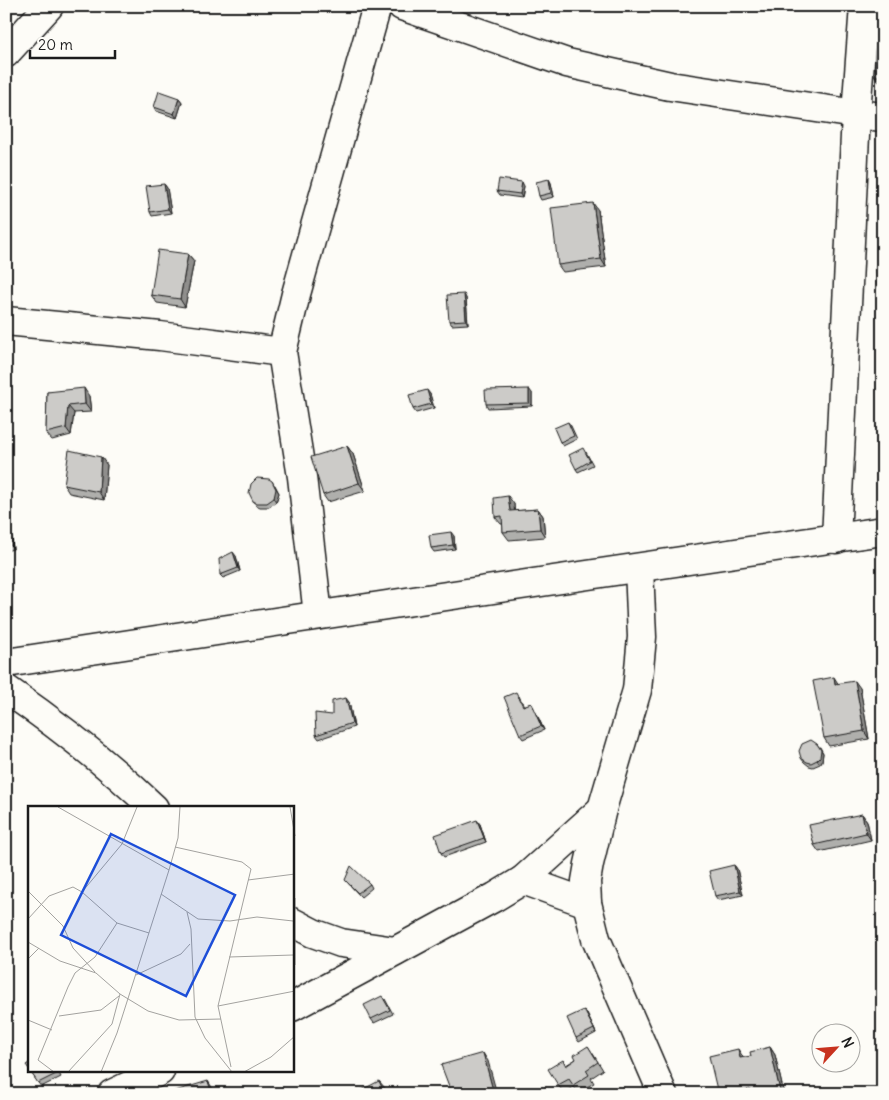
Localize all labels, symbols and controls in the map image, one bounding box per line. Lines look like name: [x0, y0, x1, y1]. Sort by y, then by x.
scale bar: [30, 28, 115, 60]
text: 20 m: [38, 35, 73, 54]
inset map: [28, 806, 294, 1072]
north arrow: [812, 1022, 862, 1072]
text: N: [837, 1034, 858, 1051]

